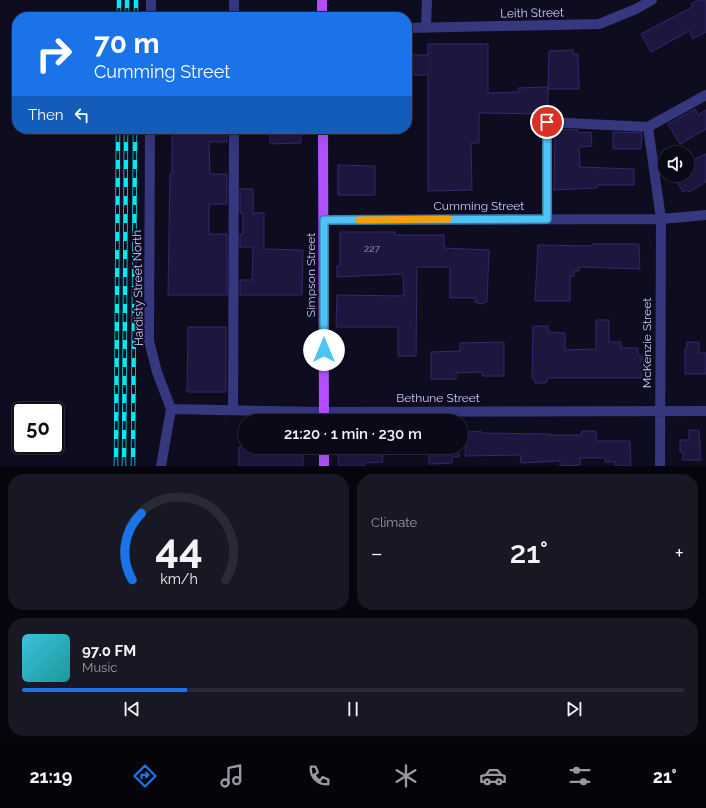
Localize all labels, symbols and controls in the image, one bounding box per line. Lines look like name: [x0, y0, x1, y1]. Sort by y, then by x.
street label: Leith Street: [500, 5, 564, 21]
text: 70 m: [94, 27, 160, 60]
icon: right: [28, 28, 80, 80]
text: Cumming Street: [94, 61, 230, 82]
icon: left: [71, 104, 93, 126]
pin: [530, 105, 564, 139]
text: Then: [28, 106, 63, 124]
icon: arrive: [536, 111, 558, 133]
map controls: [658, 146, 694, 182]
button: sound: [658, 146, 694, 182]
street label: Cumming Street: [434, 199, 524, 213]
street label: Hardisty Street North: [130, 230, 146, 346]
street label: Simpson Street: [304, 233, 318, 317]
house number: 227: [364, 243, 381, 254]
street label: McKenzie Street: [640, 298, 654, 388]
position arrow: [303, 329, 345, 371]
street label: Bethune Street: [396, 391, 480, 405]
speed limit sign: 50: [12, 402, 64, 454]
text: 21:20 · 1 min · 230 m: [284, 425, 422, 443]
text: Climate: [371, 515, 417, 530]
text: 44: [155, 524, 202, 573]
text: 21°: [510, 535, 548, 570]
text: −: [371, 540, 383, 566]
text: +: [675, 540, 684, 566]
text: km/h: [160, 571, 197, 587]
text: 97.0 FM: [82, 642, 136, 660]
text: Music: [82, 660, 117, 675]
icon: previous: [121, 698, 143, 720]
icon: pause: [342, 698, 364, 720]
icon: next: [563, 698, 585, 720]
icon: directions: [131, 762, 159, 790]
icon: music: [218, 762, 246, 790]
icon: phone: [305, 762, 333, 790]
icon: climate: [392, 762, 420, 790]
icon: car: [479, 762, 507, 790]
icon: filters: [566, 762, 594, 790]
text: 21:19: [29, 766, 72, 787]
text: 21°: [653, 766, 677, 787]

